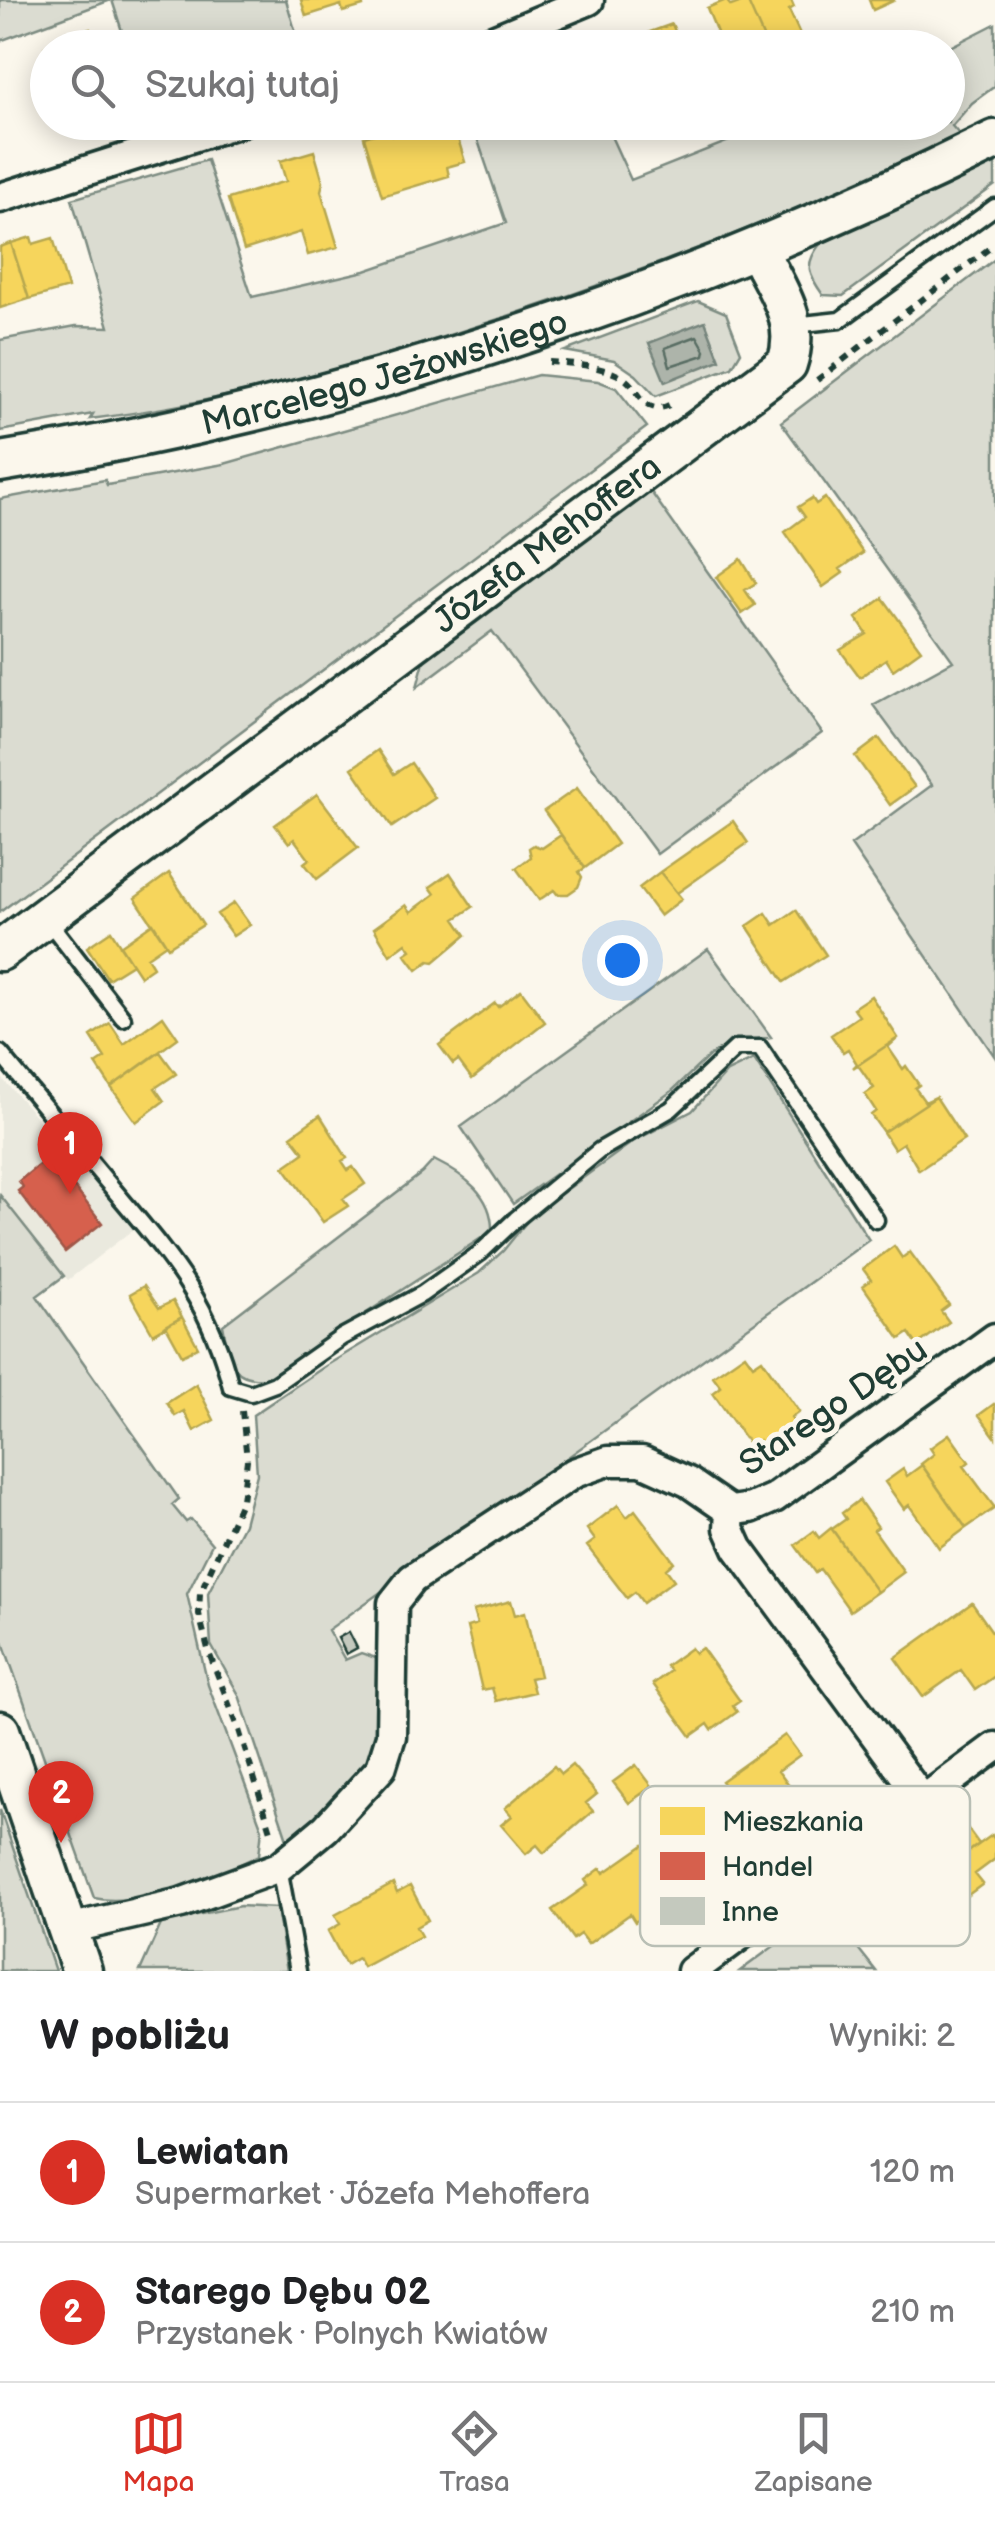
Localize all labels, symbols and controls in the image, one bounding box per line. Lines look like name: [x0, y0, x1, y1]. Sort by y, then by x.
search box: [30, 30, 965, 140]
icon: search: [65, 58, 120, 113]
text: Szukaj tutaj: [145, 63, 340, 108]
street label: Marcelego Jeżowskiego: [197, 301, 574, 446]
street label: Józefa Mehoffera: [425, 446, 670, 643]
your location: [597, 935, 648, 986]
pin: 1: [38, 1112, 102, 1194]
street label: Starego Dębu: [732, 1329, 936, 1486]
pin: 2: [28, 1760, 94, 1843]
legend: [640, 1786, 970, 1946]
text: Mieszkania: [722, 1806, 864, 1839]
text: Handel: [722, 1851, 813, 1884]
text: Inne: [722, 1896, 779, 1929]
text: W pobliżu: [40, 2011, 230, 2062]
text: Wyniki: 2: [829, 2017, 955, 2056]
text: Lewiatan: [135, 2130, 289, 2175]
text: 1: [66, 2153, 79, 2192]
text: 120 m: [870, 2153, 955, 2192]
text: Supermarket · Józefa Mehoffera: [135, 2175, 590, 2214]
text: Starego Dębu 02: [135, 2270, 430, 2315]
text: 2: [63, 2293, 82, 2332]
text: 210 m: [870, 2293, 955, 2332]
text: Przystanek · Polnych Kwiatów: [135, 2315, 548, 2354]
tab: Mapa: [122, 2406, 195, 2499]
tab: Trasa: [439, 2406, 510, 2499]
tab: Zapisane: [755, 2406, 873, 2499]

